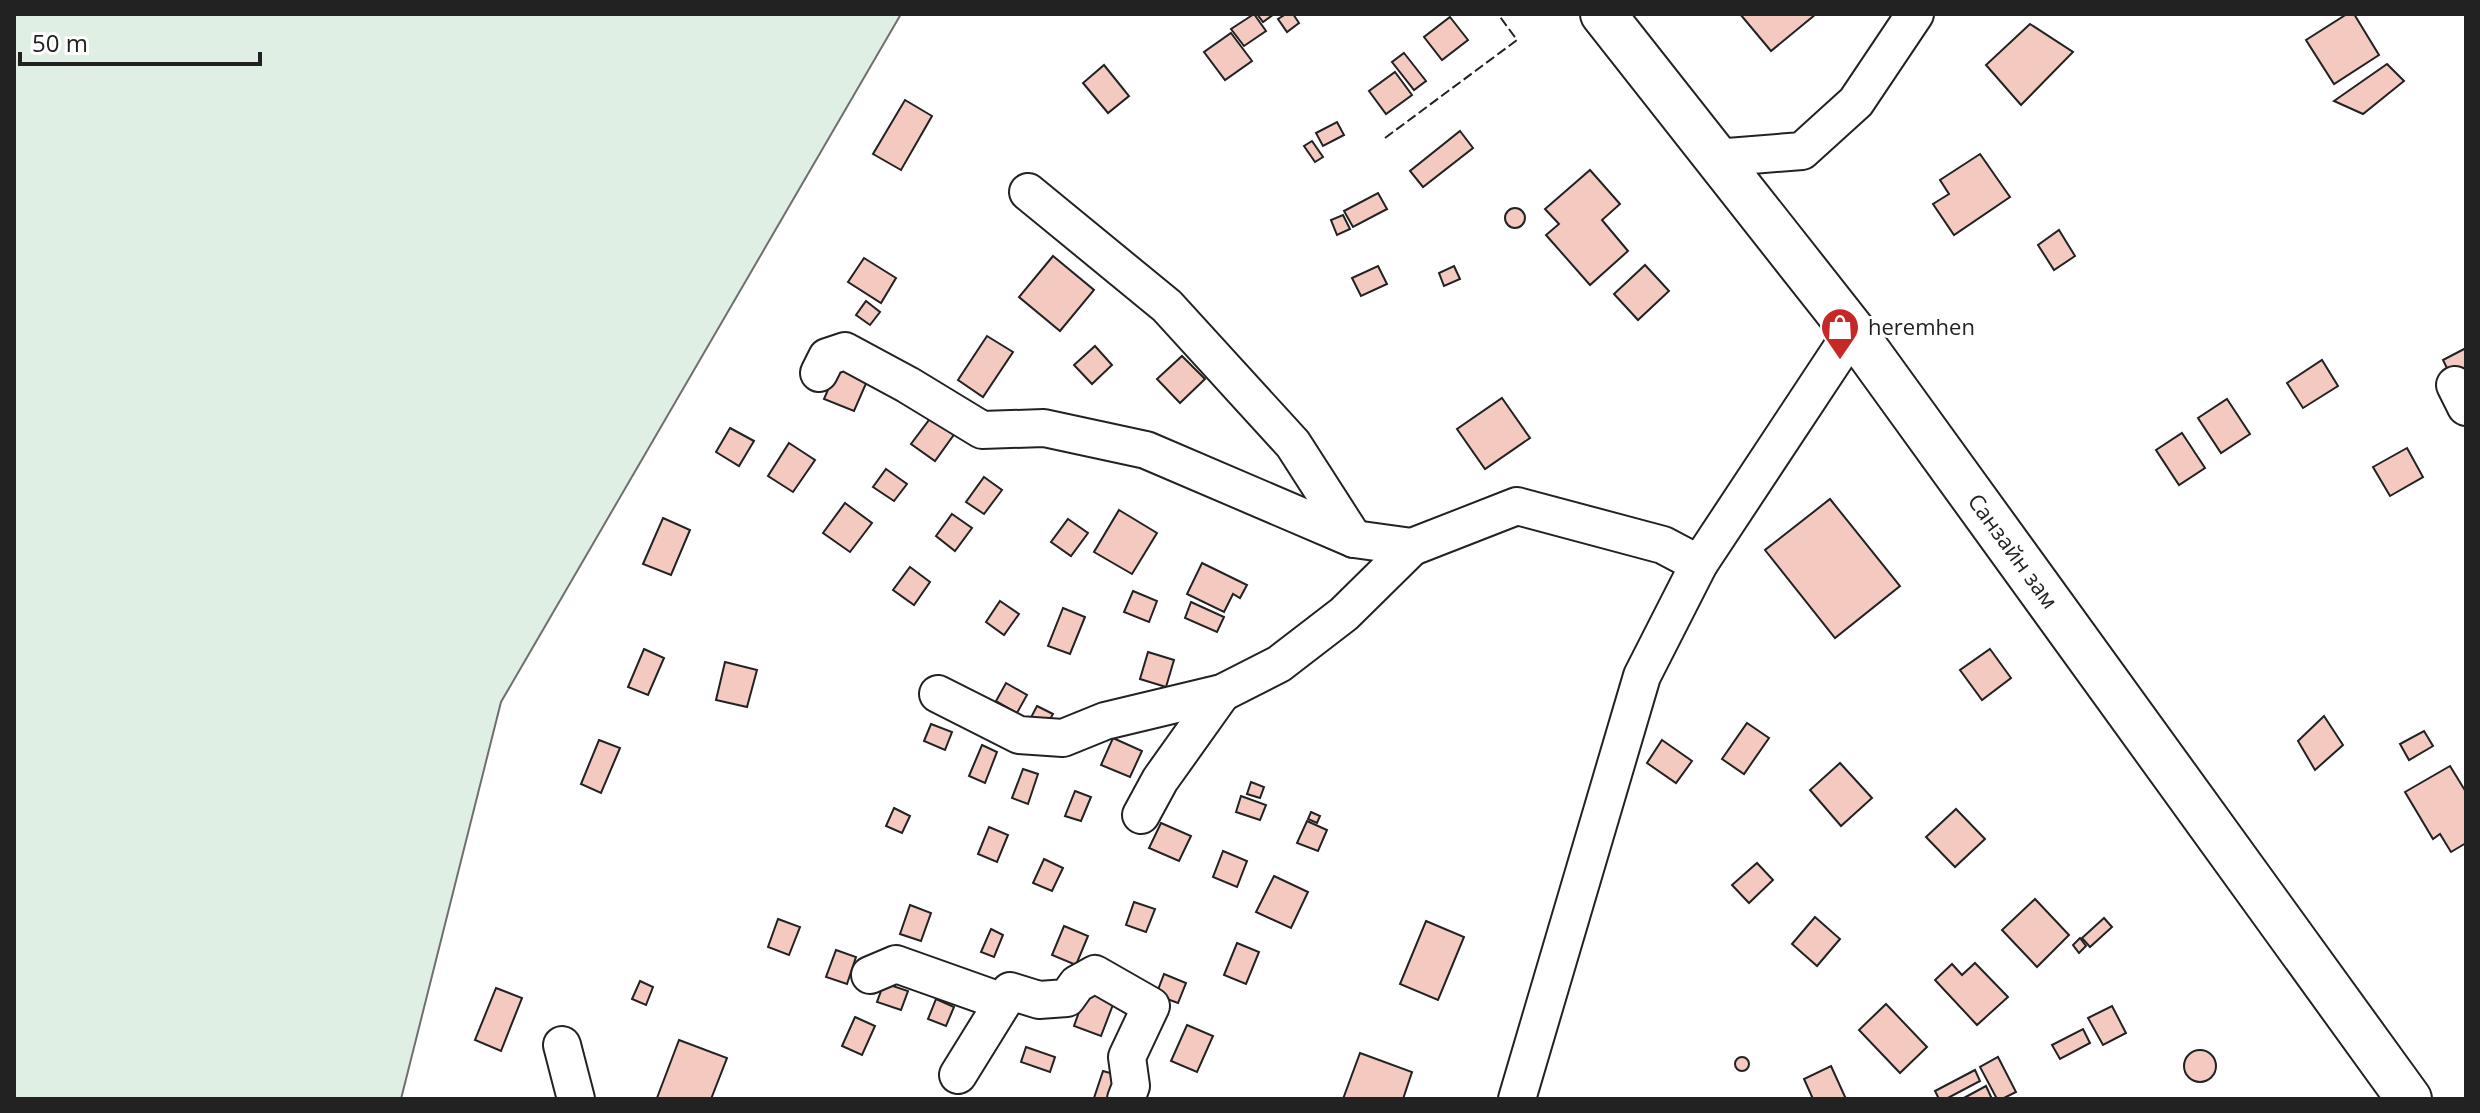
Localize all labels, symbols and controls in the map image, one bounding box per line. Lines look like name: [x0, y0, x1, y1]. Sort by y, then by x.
scale bar: [20, 16, 260, 66]
text: 50 m: [32, 26, 88, 59]
shop icon: heremhen: [1819, 306, 1861, 361]
place label: heremhen: [1868, 311, 1975, 341]
street label: Санзайн зам: [1962, 487, 2066, 614]

